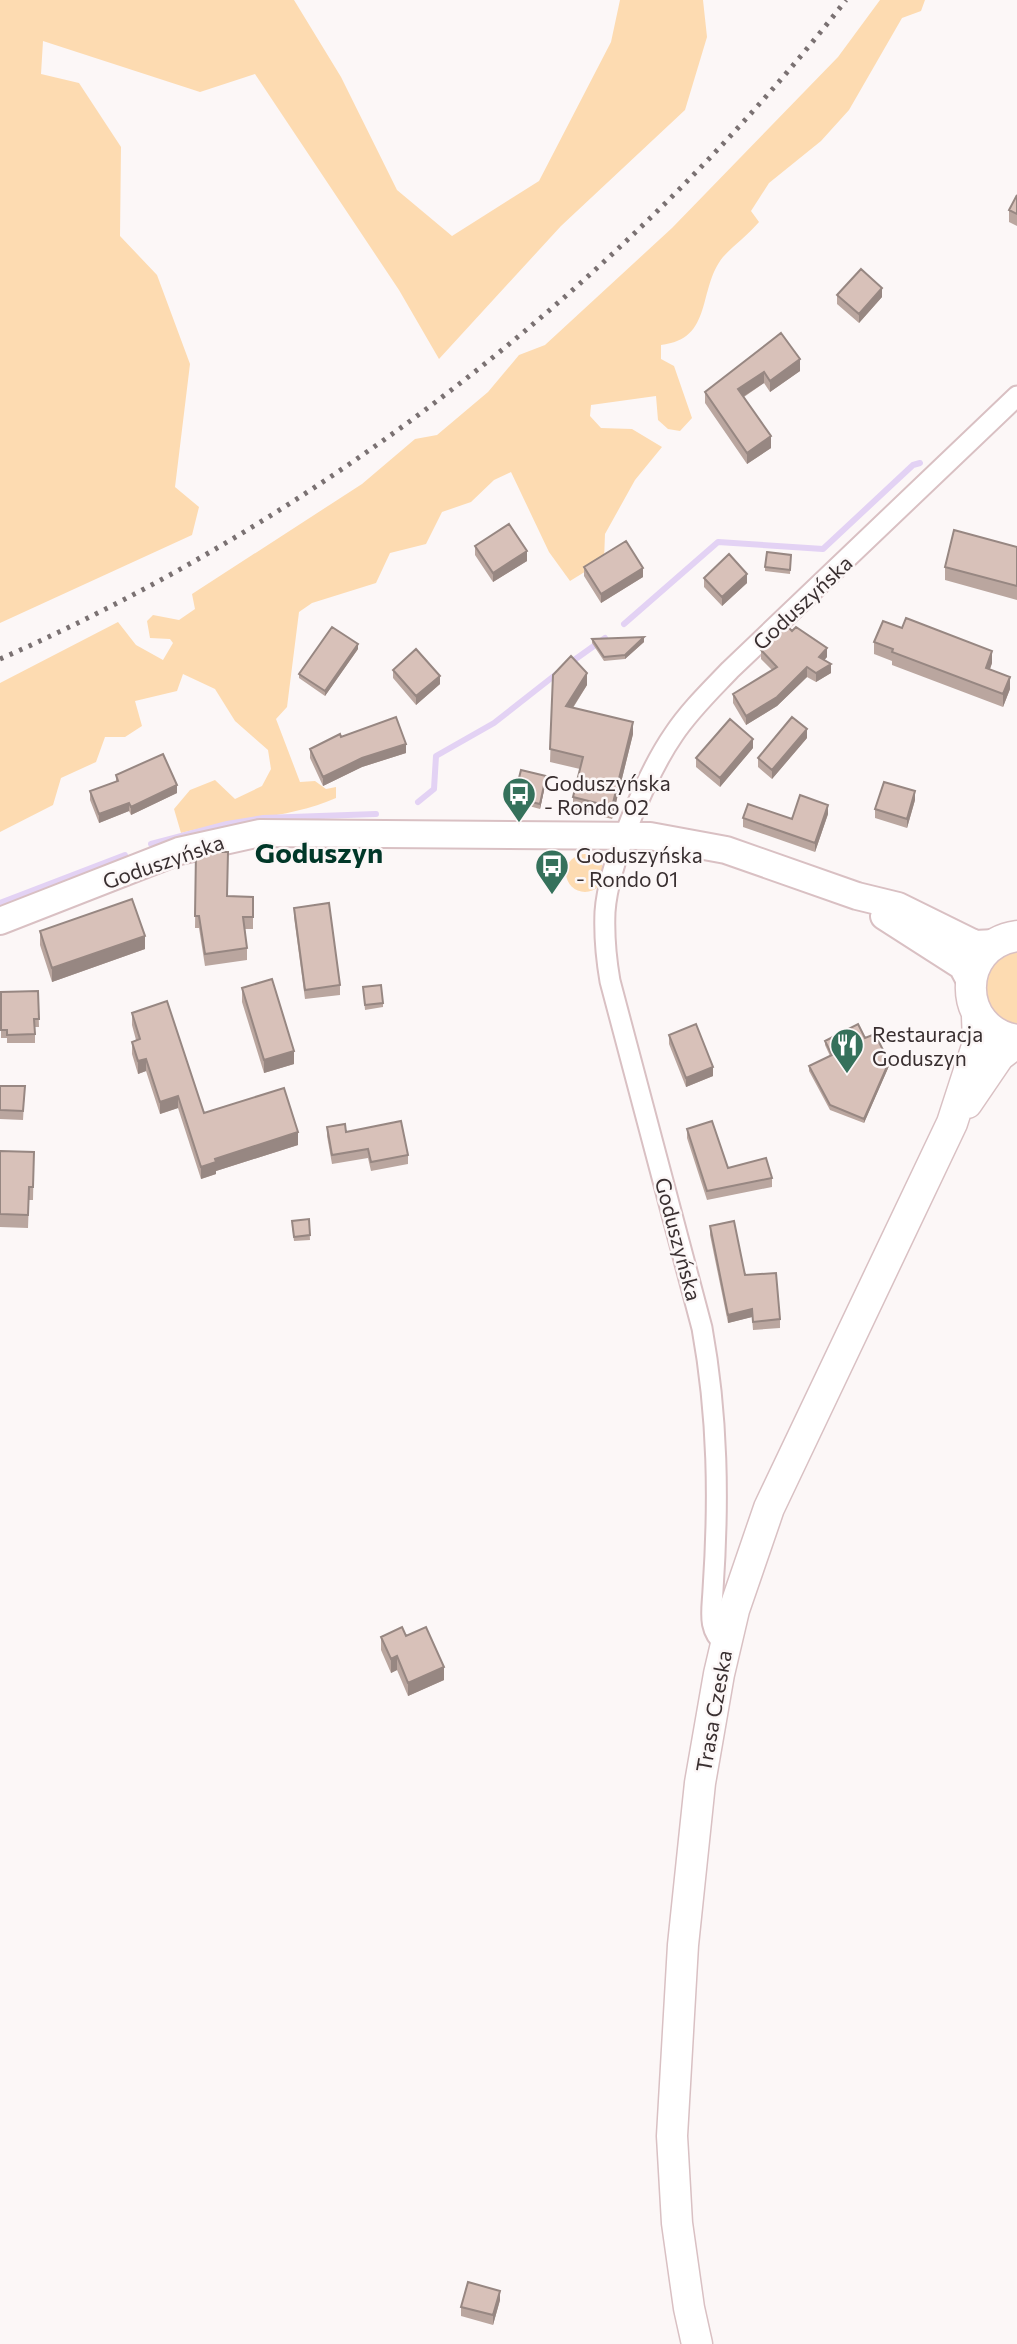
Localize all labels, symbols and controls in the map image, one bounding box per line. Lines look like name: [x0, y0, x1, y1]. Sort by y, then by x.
street label: Goduszyńska: [747, 550, 857, 654]
place label: Goduszyńska - Rondo 02: [544, 770, 671, 819]
bus stop icon: Goduszyńska - Rondo 02: [500, 775, 538, 824]
street label: Goduszyńska: [99, 829, 227, 893]
district label: Goduszyn: [255, 835, 383, 869]
place label: Goduszyńska - Rondo 01: [576, 842, 703, 891]
bus stop icon: Goduszyńska - Rondo 01: [533, 847, 571, 896]
place label: Restauracja Goduszyn: [872, 1021, 983, 1070]
restaurant icon: Restauracja Goduszyn: [828, 1026, 866, 1075]
street label: Goduszyńska: [651, 1175, 707, 1303]
street label: Trasa Czeska: [690, 1648, 736, 1774]

